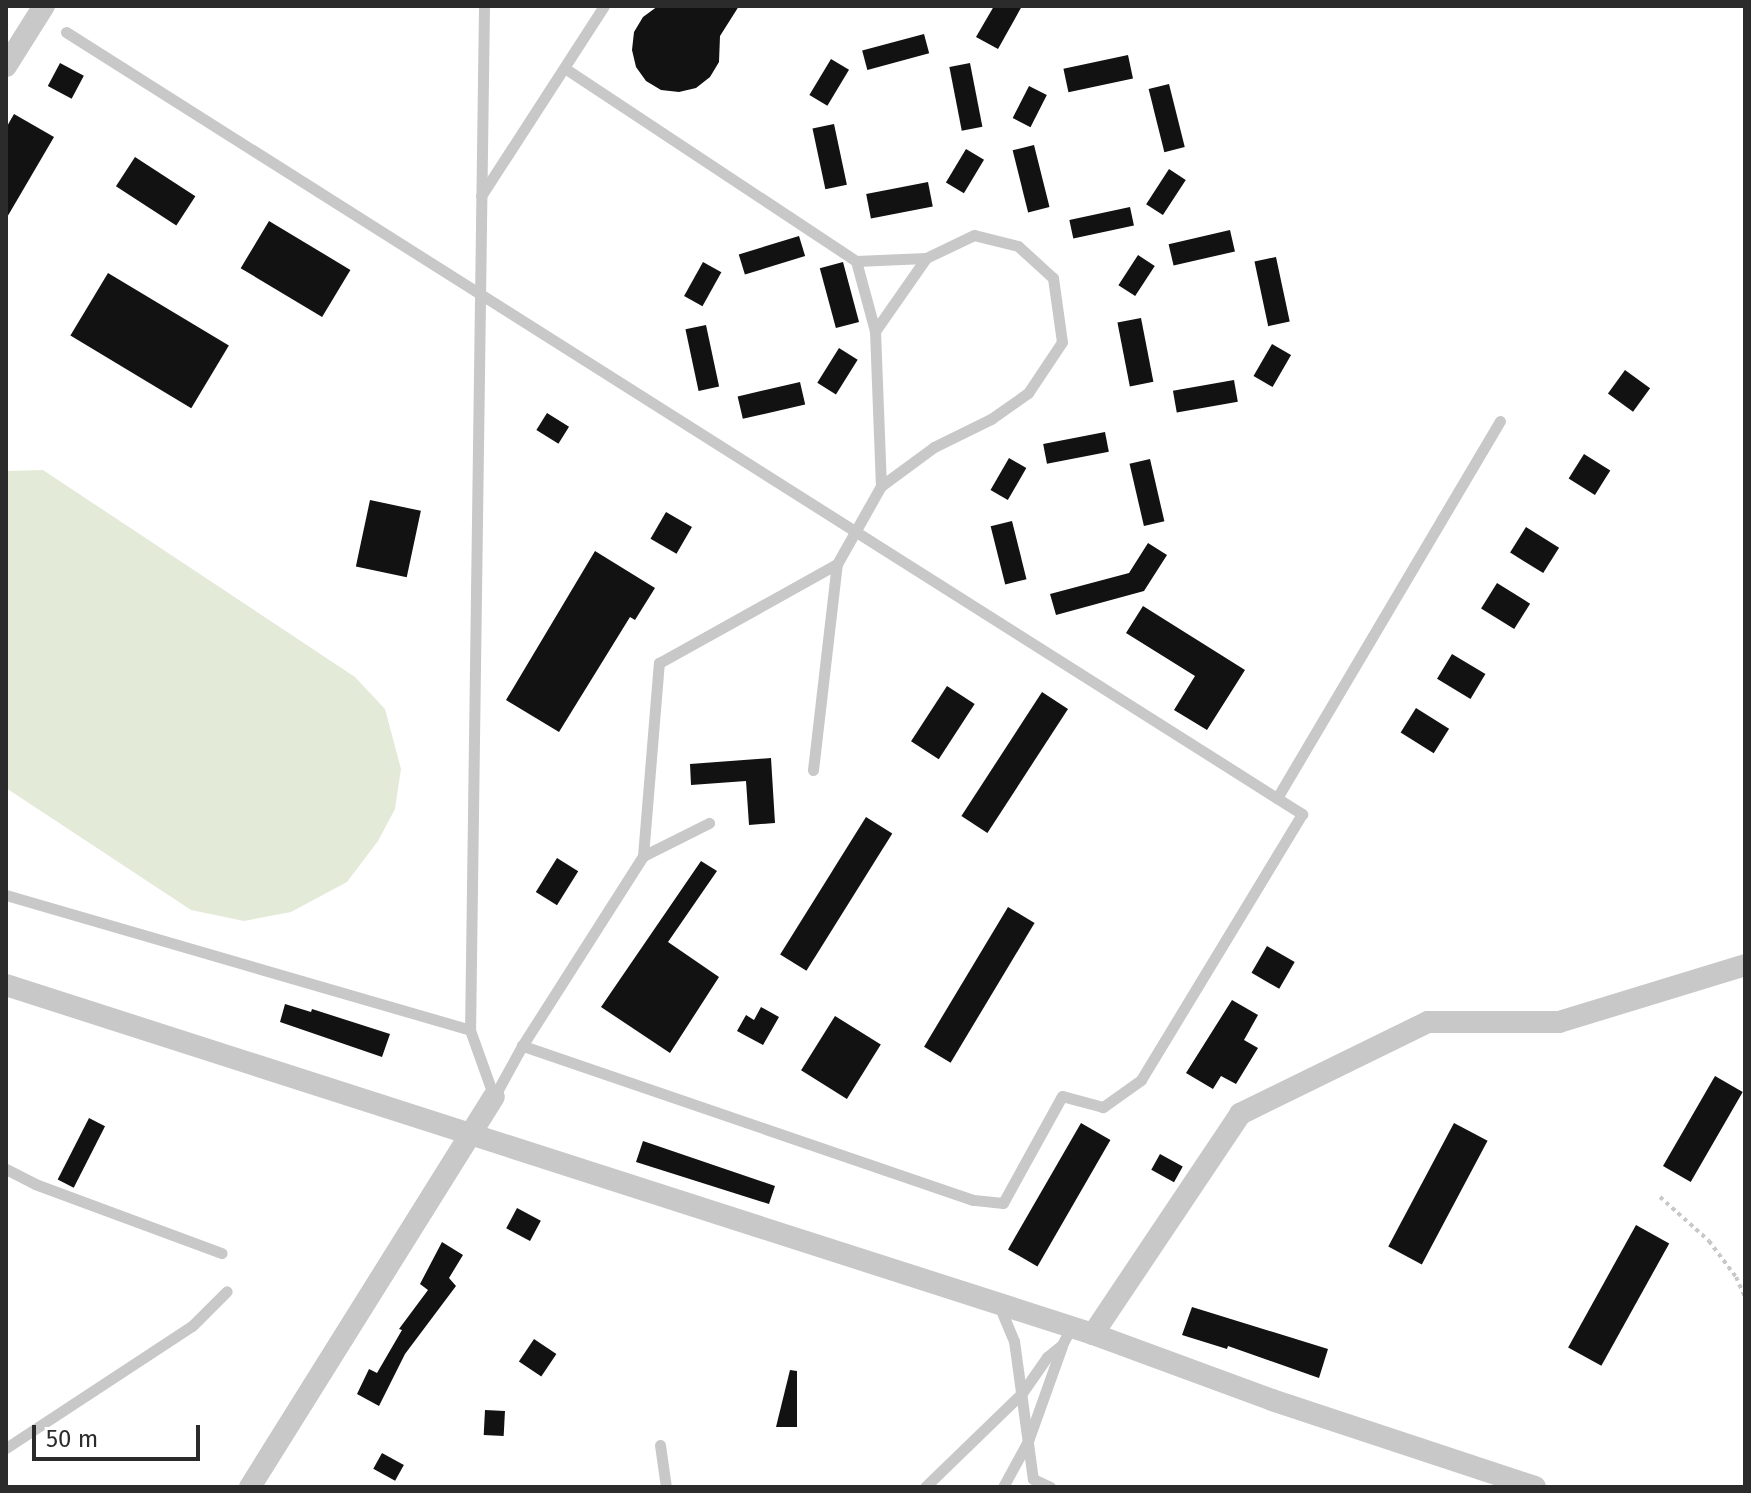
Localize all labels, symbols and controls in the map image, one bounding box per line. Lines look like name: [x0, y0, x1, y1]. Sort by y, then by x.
scale bar: [36, 1409, 204, 1459]
text: 50 m: [46, 1425, 98, 1453]

